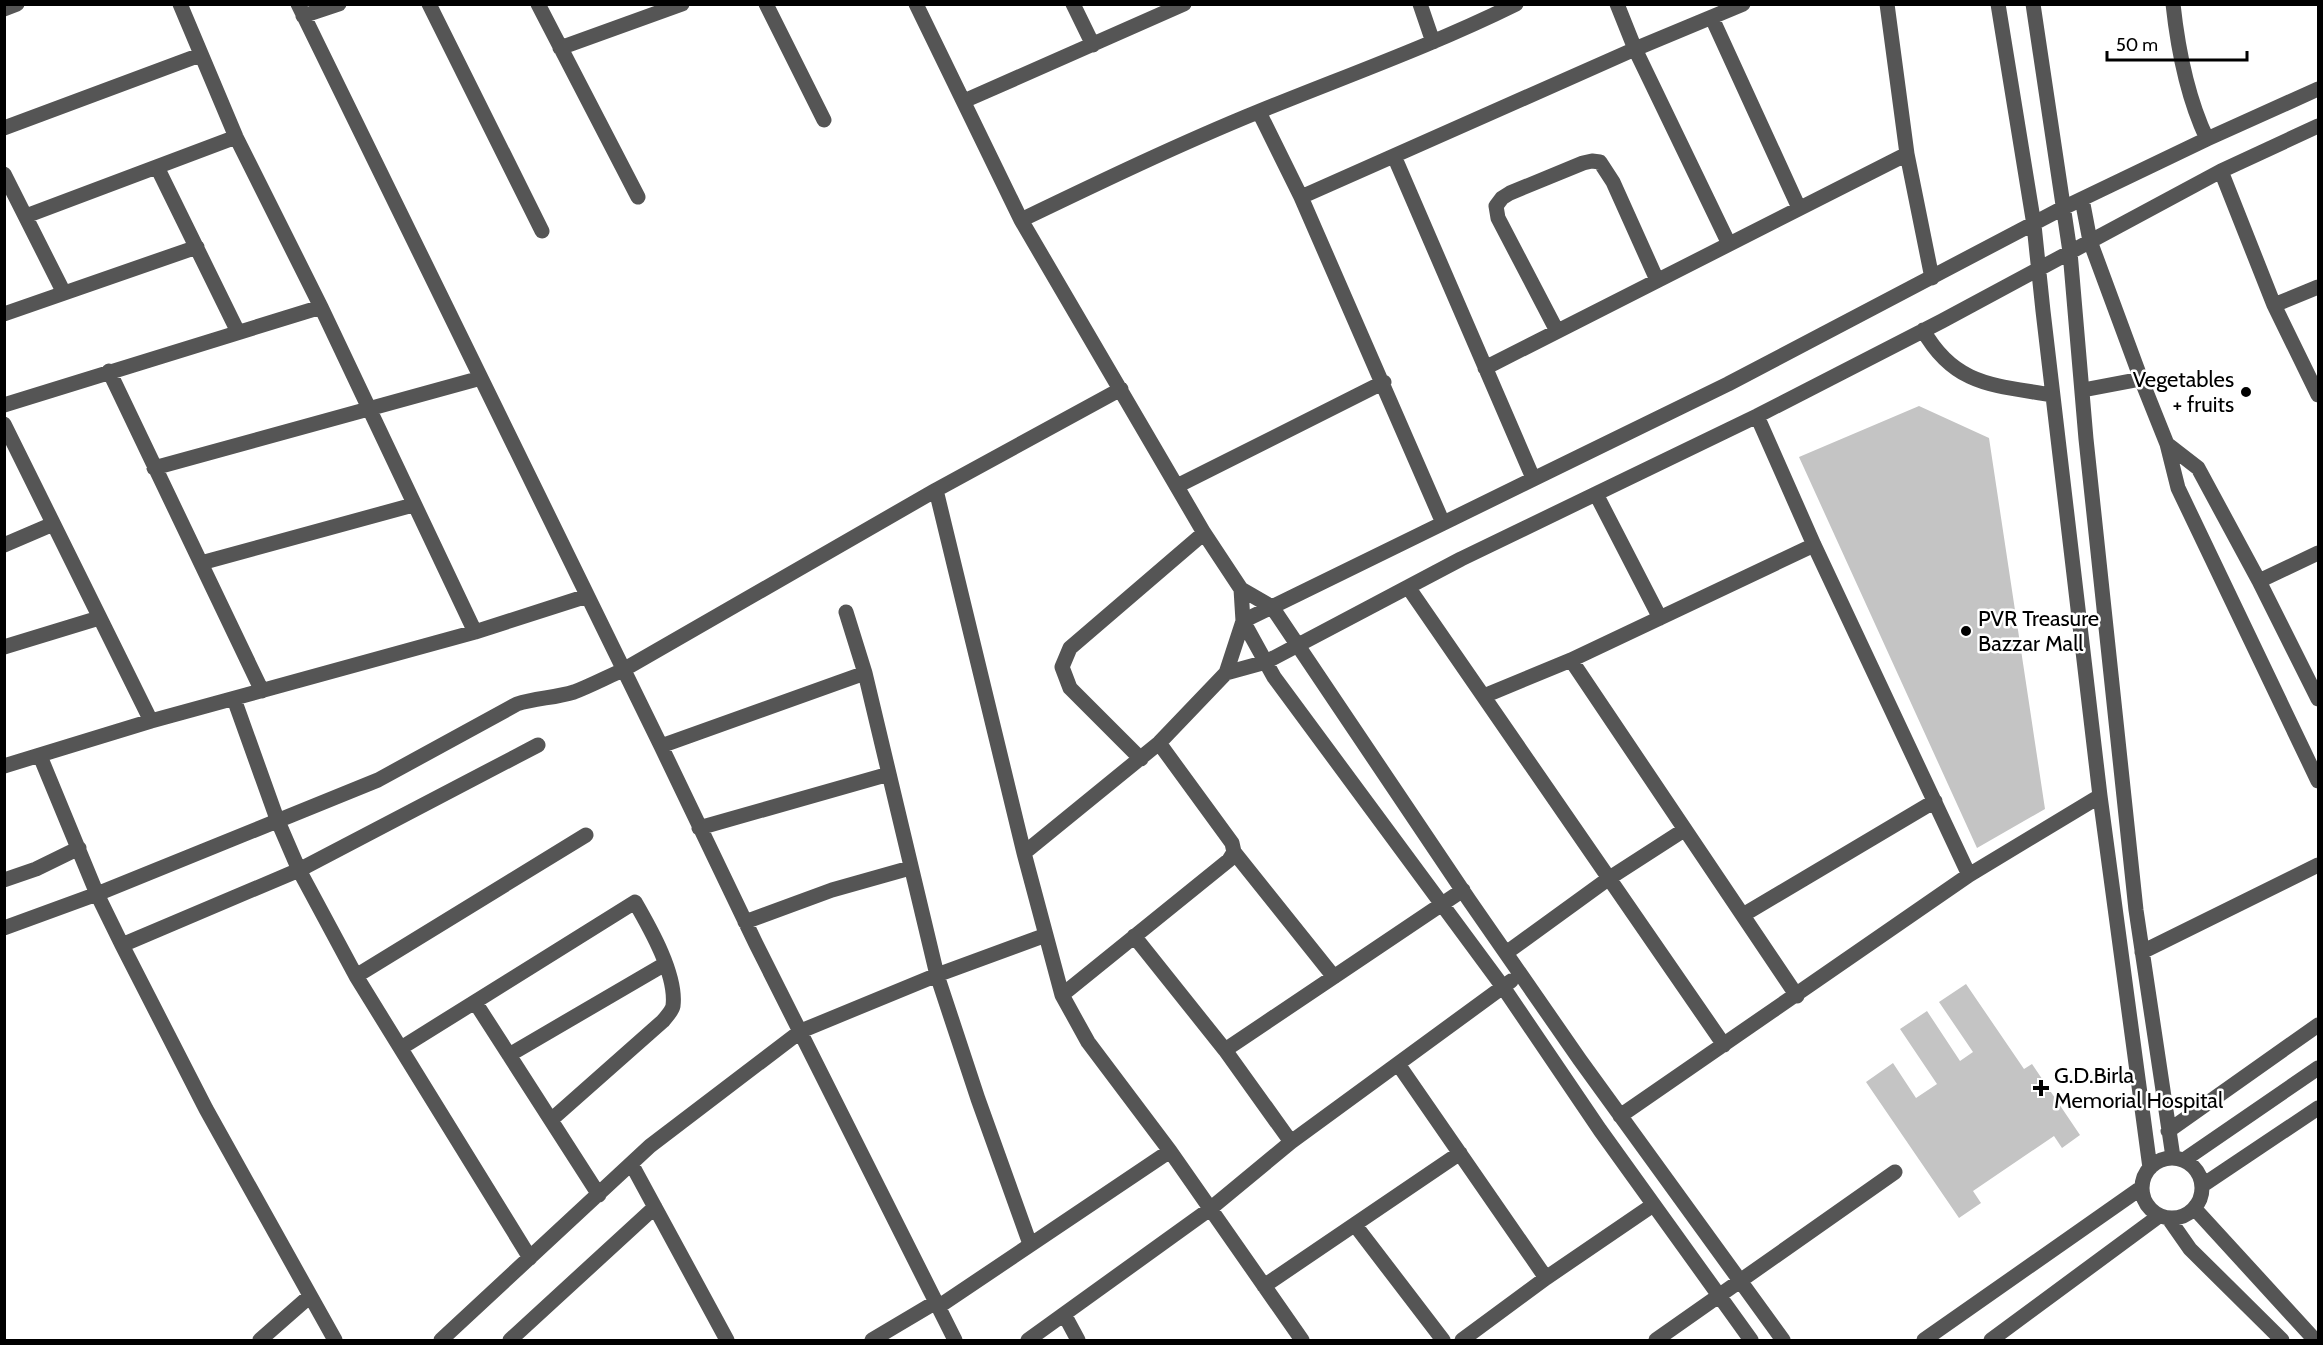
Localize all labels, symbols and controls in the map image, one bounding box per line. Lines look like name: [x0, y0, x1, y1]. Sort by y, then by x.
scale bar: [2107, 24, 2246, 62]
text: 50 m: [2116, 34, 2158, 56]
place label: Vegetables + fruits: [2133, 366, 2234, 418]
marker: Vegetables + fruits: [2239, 385, 2253, 399]
place label: PVR Treasure Bazzar Mall: [1978, 605, 2099, 657]
marker: PVR Treasure Bazzar Mall: [1959, 624, 1973, 638]
place label: G.D.Birla Memorial Hospital: [2054, 1062, 2224, 1114]
marker: G.D.Birla Memorial Hospital: [2032, 1079, 2050, 1097]

